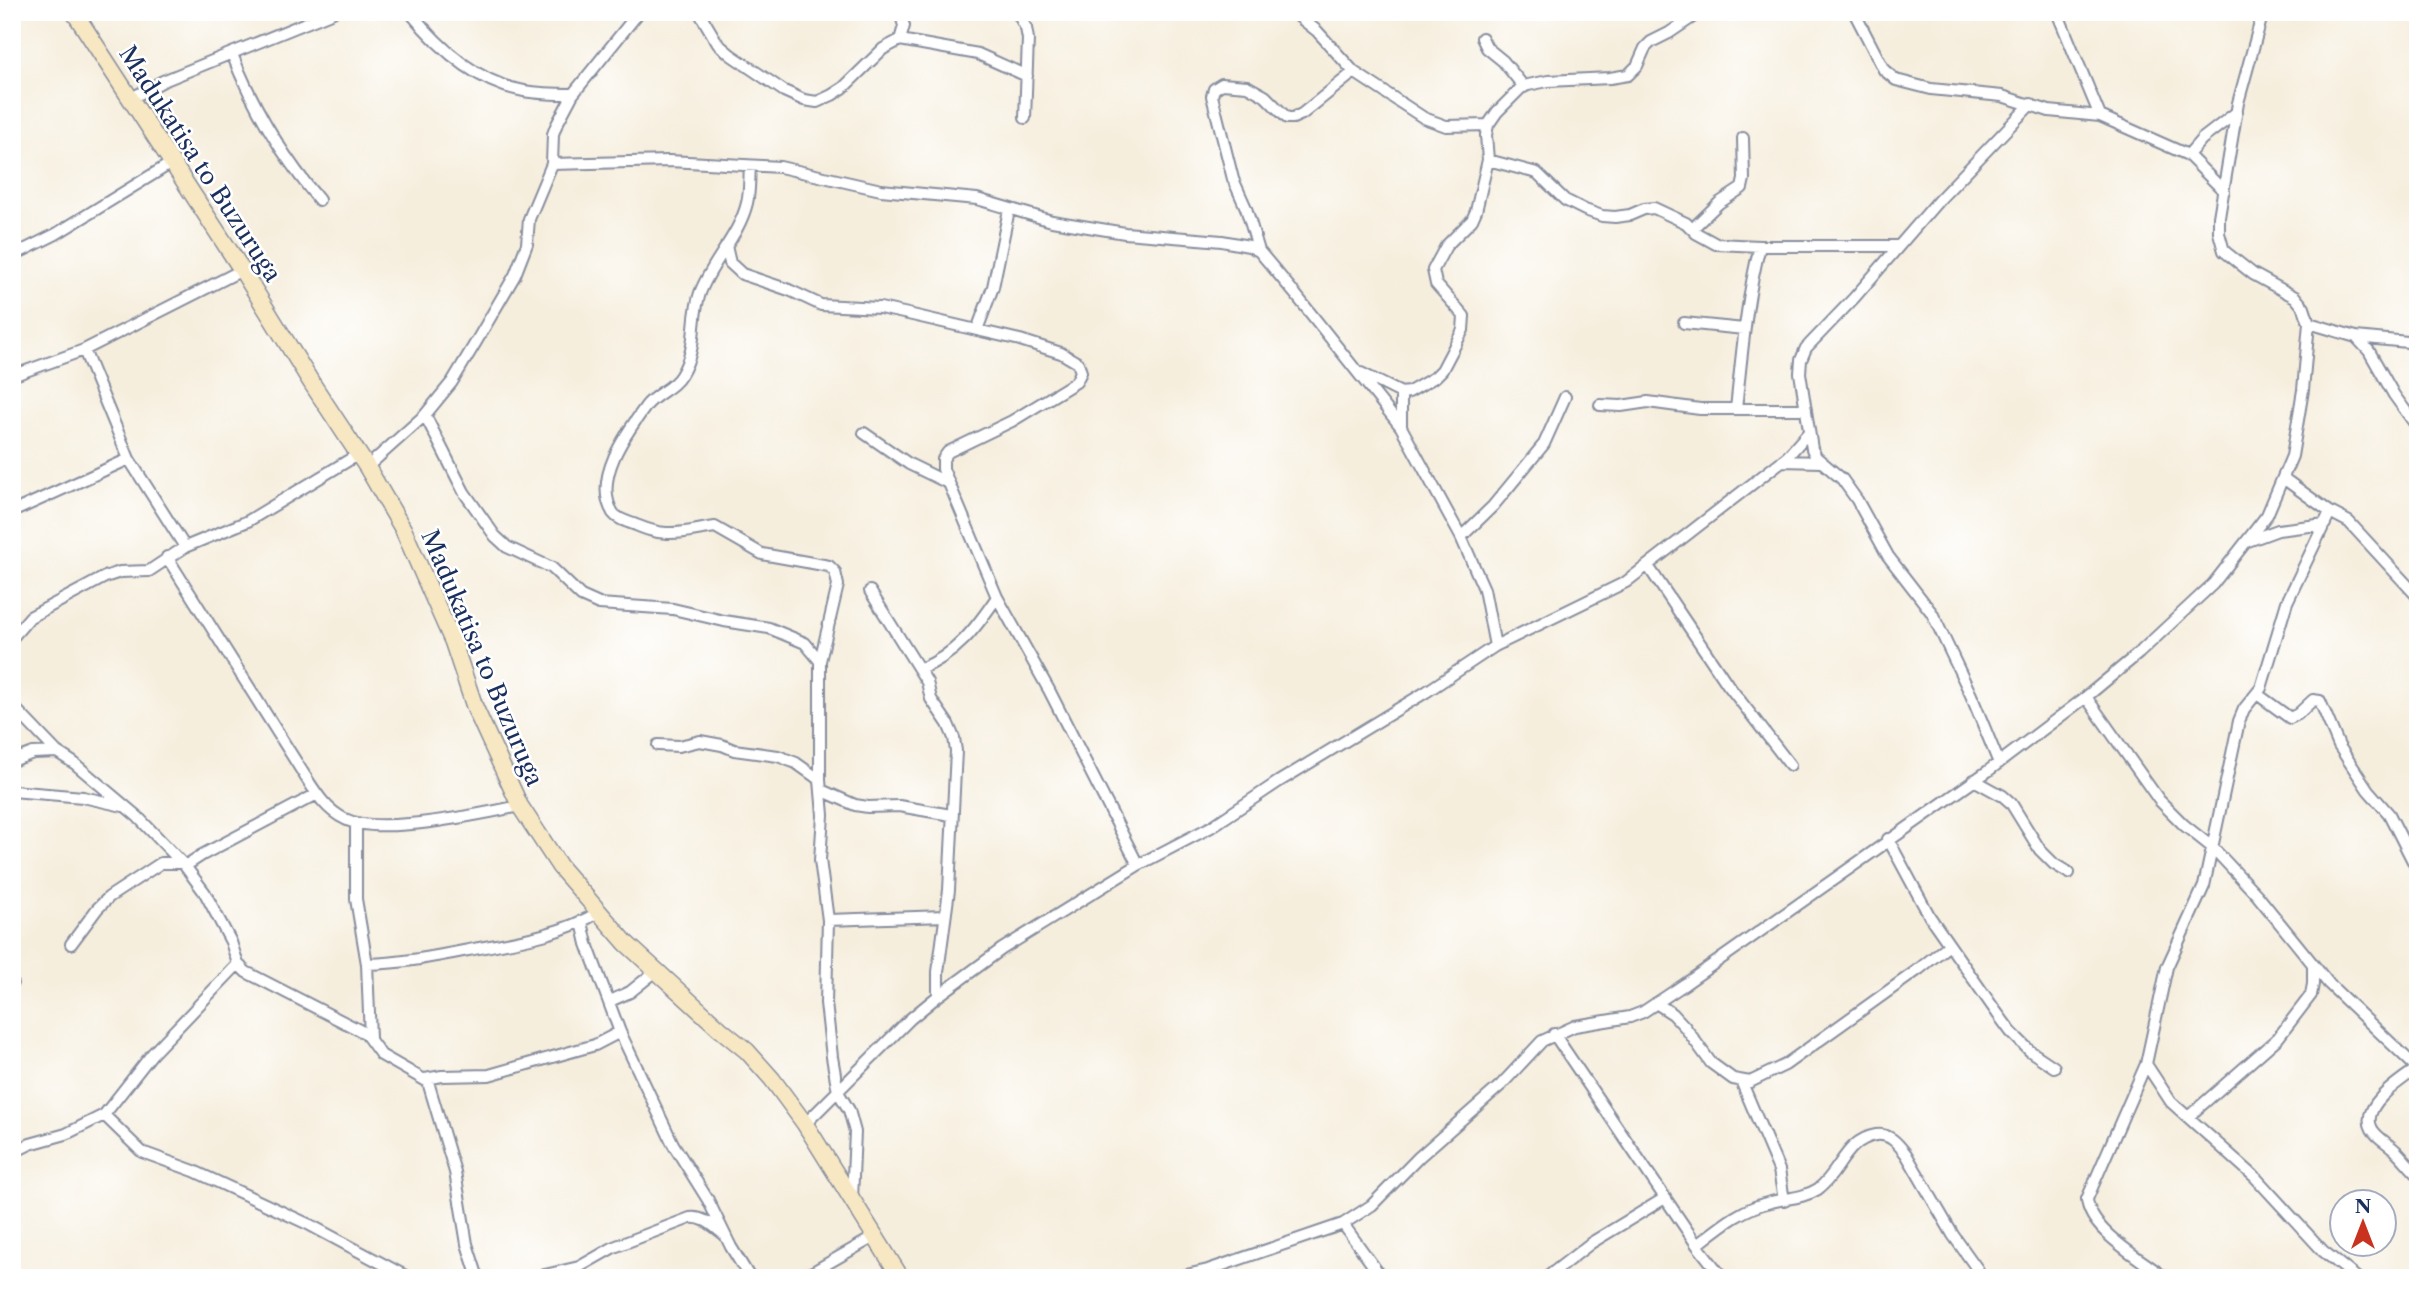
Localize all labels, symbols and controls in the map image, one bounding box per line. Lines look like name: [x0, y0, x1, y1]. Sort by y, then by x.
street label: Madukatisa to Buzuruga: [113, 40, 288, 287]
street label: Madukatisa to Buzuruga: [415, 525, 550, 791]
north arrow: [2328, 1188, 2398, 1258]
text: N: [2355, 1195, 2371, 1218]

